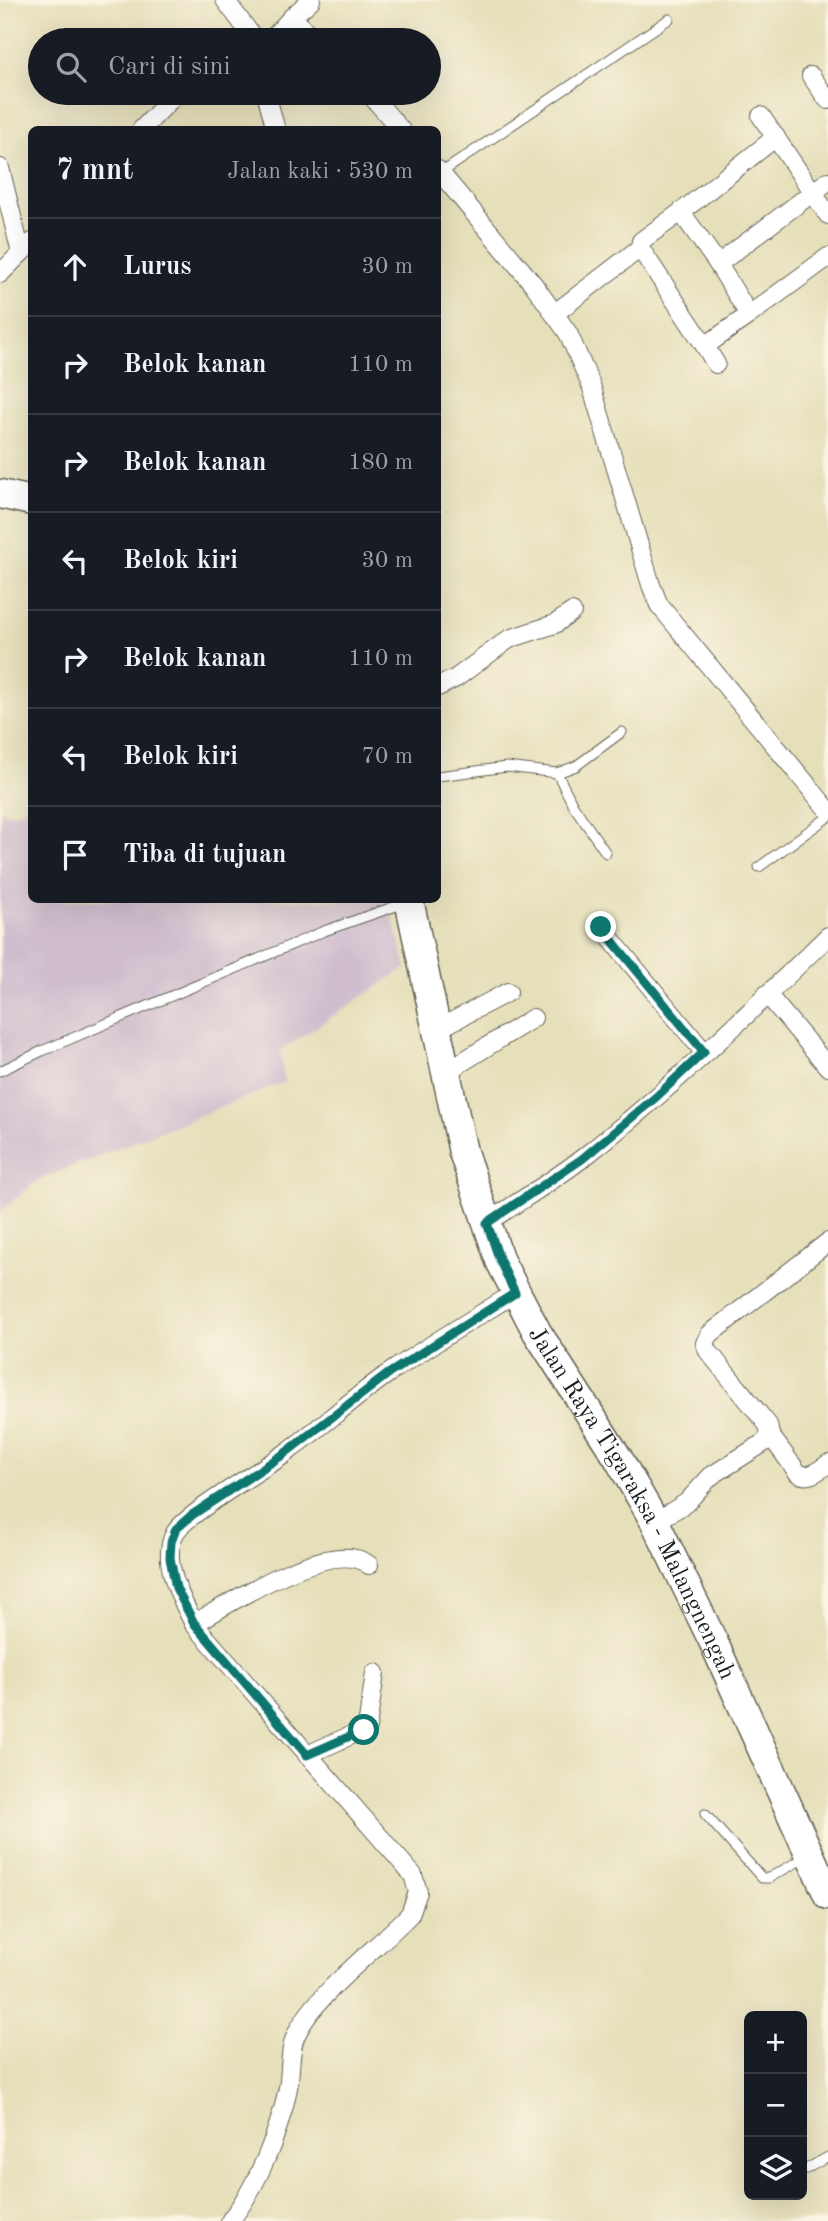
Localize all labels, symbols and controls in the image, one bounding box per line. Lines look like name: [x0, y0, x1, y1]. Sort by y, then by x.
search box: [28, 28, 441, 105]
icon: search: [52, 48, 90, 86]
text: Cari di sini: [108, 54, 230, 80]
text: 7 mnt: [56, 156, 133, 186]
text: Jalan kaki · 530 m: [227, 160, 413, 183]
icon: ahead: [56, 248, 94, 286]
text: Lurus: [123, 254, 191, 280]
text: 30 m: [362, 255, 413, 278]
icon: right: [56, 346, 94, 384]
text: Belok kanan: [123, 352, 267, 378]
text: 110 m: [348, 353, 413, 376]
icon: right: [56, 444, 94, 482]
text: Belok kanan: [123, 450, 267, 476]
text: 180 m: [348, 451, 413, 474]
icon: left: [56, 542, 94, 580]
text: Belok kiri: [123, 548, 238, 574]
text: 30 m: [362, 549, 413, 572]
icon: right: [56, 640, 94, 678]
text: Belok kanan: [123, 646, 267, 672]
text: 110 m: [348, 647, 413, 670]
icon: left: [56, 738, 94, 776]
text: Belok kiri: [123, 744, 238, 770]
text: 70 m: [362, 745, 413, 768]
icon: arrive: [56, 836, 94, 874]
text: Tiba di tujuan: [123, 842, 287, 868]
route end: [585, 911, 616, 942]
street label: Jalan Raya Tigaraksa - Malangnengah: [523, 1323, 739, 1683]
route start: [348, 1714, 379, 1745]
map controls: [744, 2011, 807, 2200]
button: +: [744, 2011, 807, 2074]
button: −: [744, 2074, 807, 2137]
button: layers: [744, 2137, 807, 2200]

